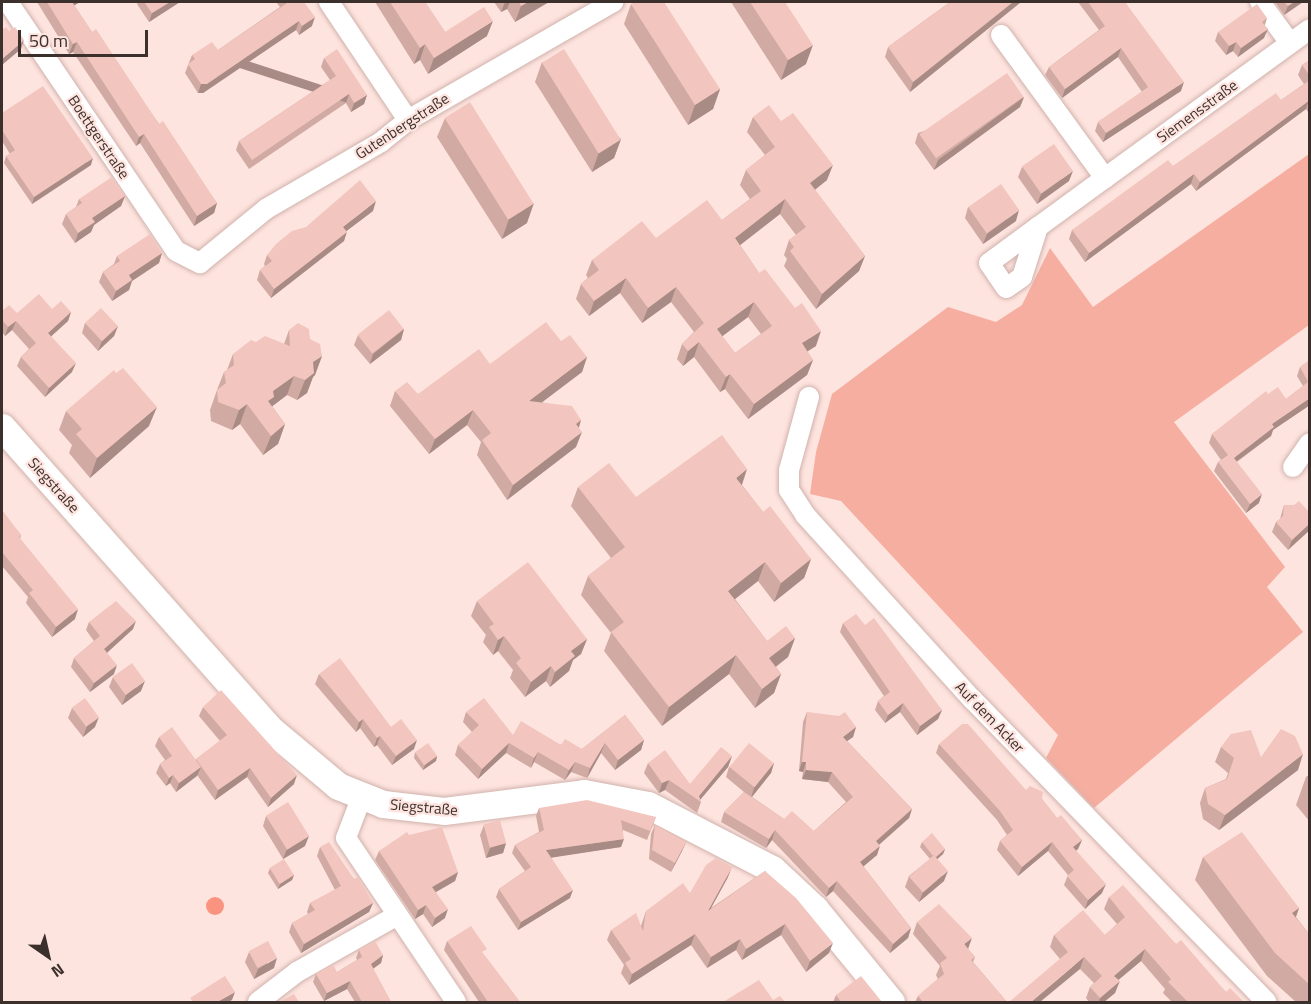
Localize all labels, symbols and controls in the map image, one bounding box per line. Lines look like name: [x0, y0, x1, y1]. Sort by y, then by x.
scale bar: [21, 18, 152, 56]
text: 50 m: [29, 27, 68, 54]
street label: Siemensstraße: [1153, 76, 1241, 146]
street label: Gutenbergstraße: [352, 89, 452, 163]
street label: Boettgerstraße: [64, 92, 134, 182]
street label: Siegstraße: [25, 454, 83, 516]
street label: Auf dem Acker: [952, 678, 1028, 756]
street label: Siegstraße: [389, 795, 459, 819]
north arrow: [18, 926, 78, 986]
text: N: [47, 958, 69, 984]

